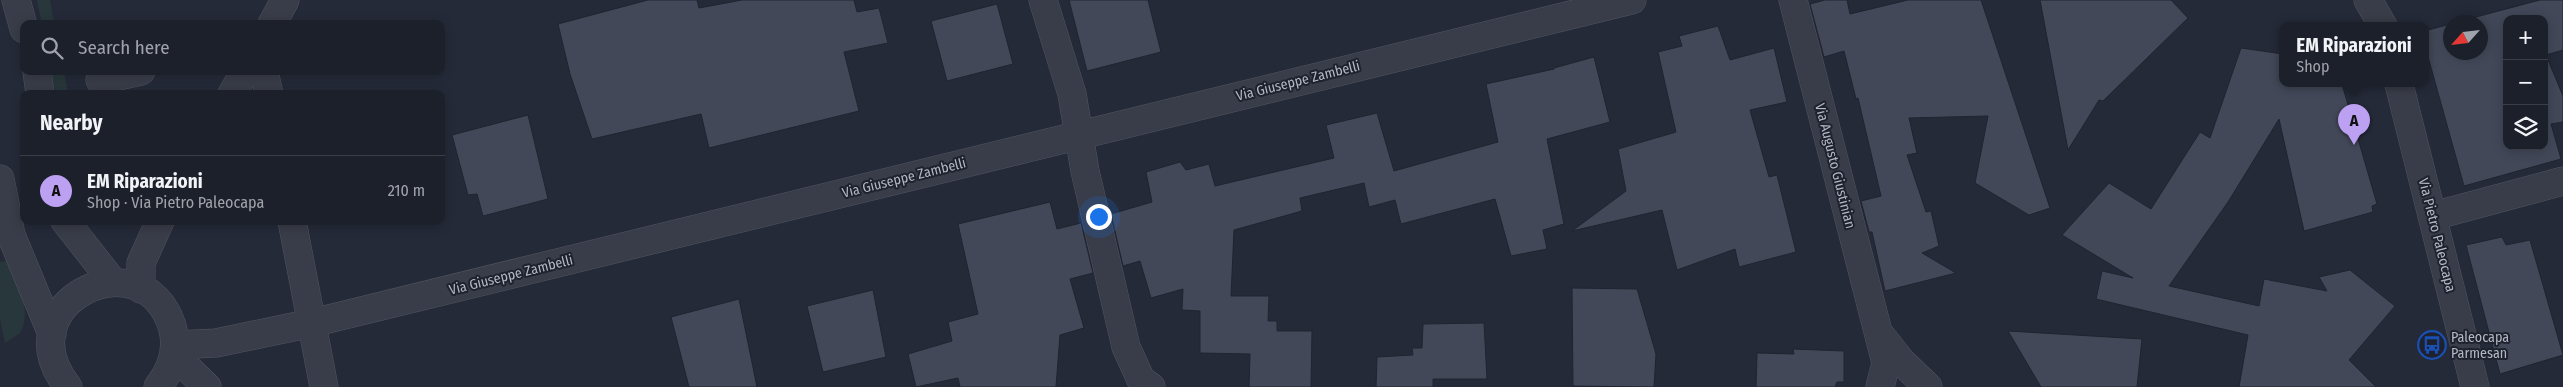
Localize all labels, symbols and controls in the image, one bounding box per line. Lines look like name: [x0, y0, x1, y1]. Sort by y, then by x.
north arrow: [2443, 15, 2488, 60]
map controls: [2503, 15, 2548, 150]
button: +: [2503, 15, 2548, 60]
search box: [20, 20, 445, 75]
popup: [2279, 22, 2429, 87]
icon: search: [38, 34, 66, 62]
text: EM Riparazioni: [2296, 34, 2412, 57]
text: Search here: [78, 36, 170, 59]
street label: Via Giuseppe Zambelli: [1234, 57, 1362, 105]
text: Shop: [2296, 57, 2330, 76]
button: −: [2503, 60, 2548, 105]
street label: Via Augusto Giustinian: [1811, 102, 1859, 230]
pin: A: [2338, 104, 2370, 145]
button: layers: [2503, 105, 2548, 150]
text: Nearby: [40, 110, 102, 136]
street label: Via Giuseppe Zambelli: [840, 154, 968, 202]
text: EM Riparazioni: [87, 170, 203, 193]
street label: Via Pietro Paleocapa: [2415, 176, 2459, 294]
text: A: [52, 181, 60, 200]
text: 210 m: [388, 181, 425, 200]
text: Shop · Via Pietro Paleocapa: [87, 193, 264, 212]
your location: [1086, 204, 1112, 230]
street label: Via Giuseppe Zambelli: [447, 251, 575, 299]
place label: Paleocapa Parmesan: [2451, 329, 2509, 362]
bus stop icon: Paleocapa Parmesan: [2417, 330, 2447, 360]

